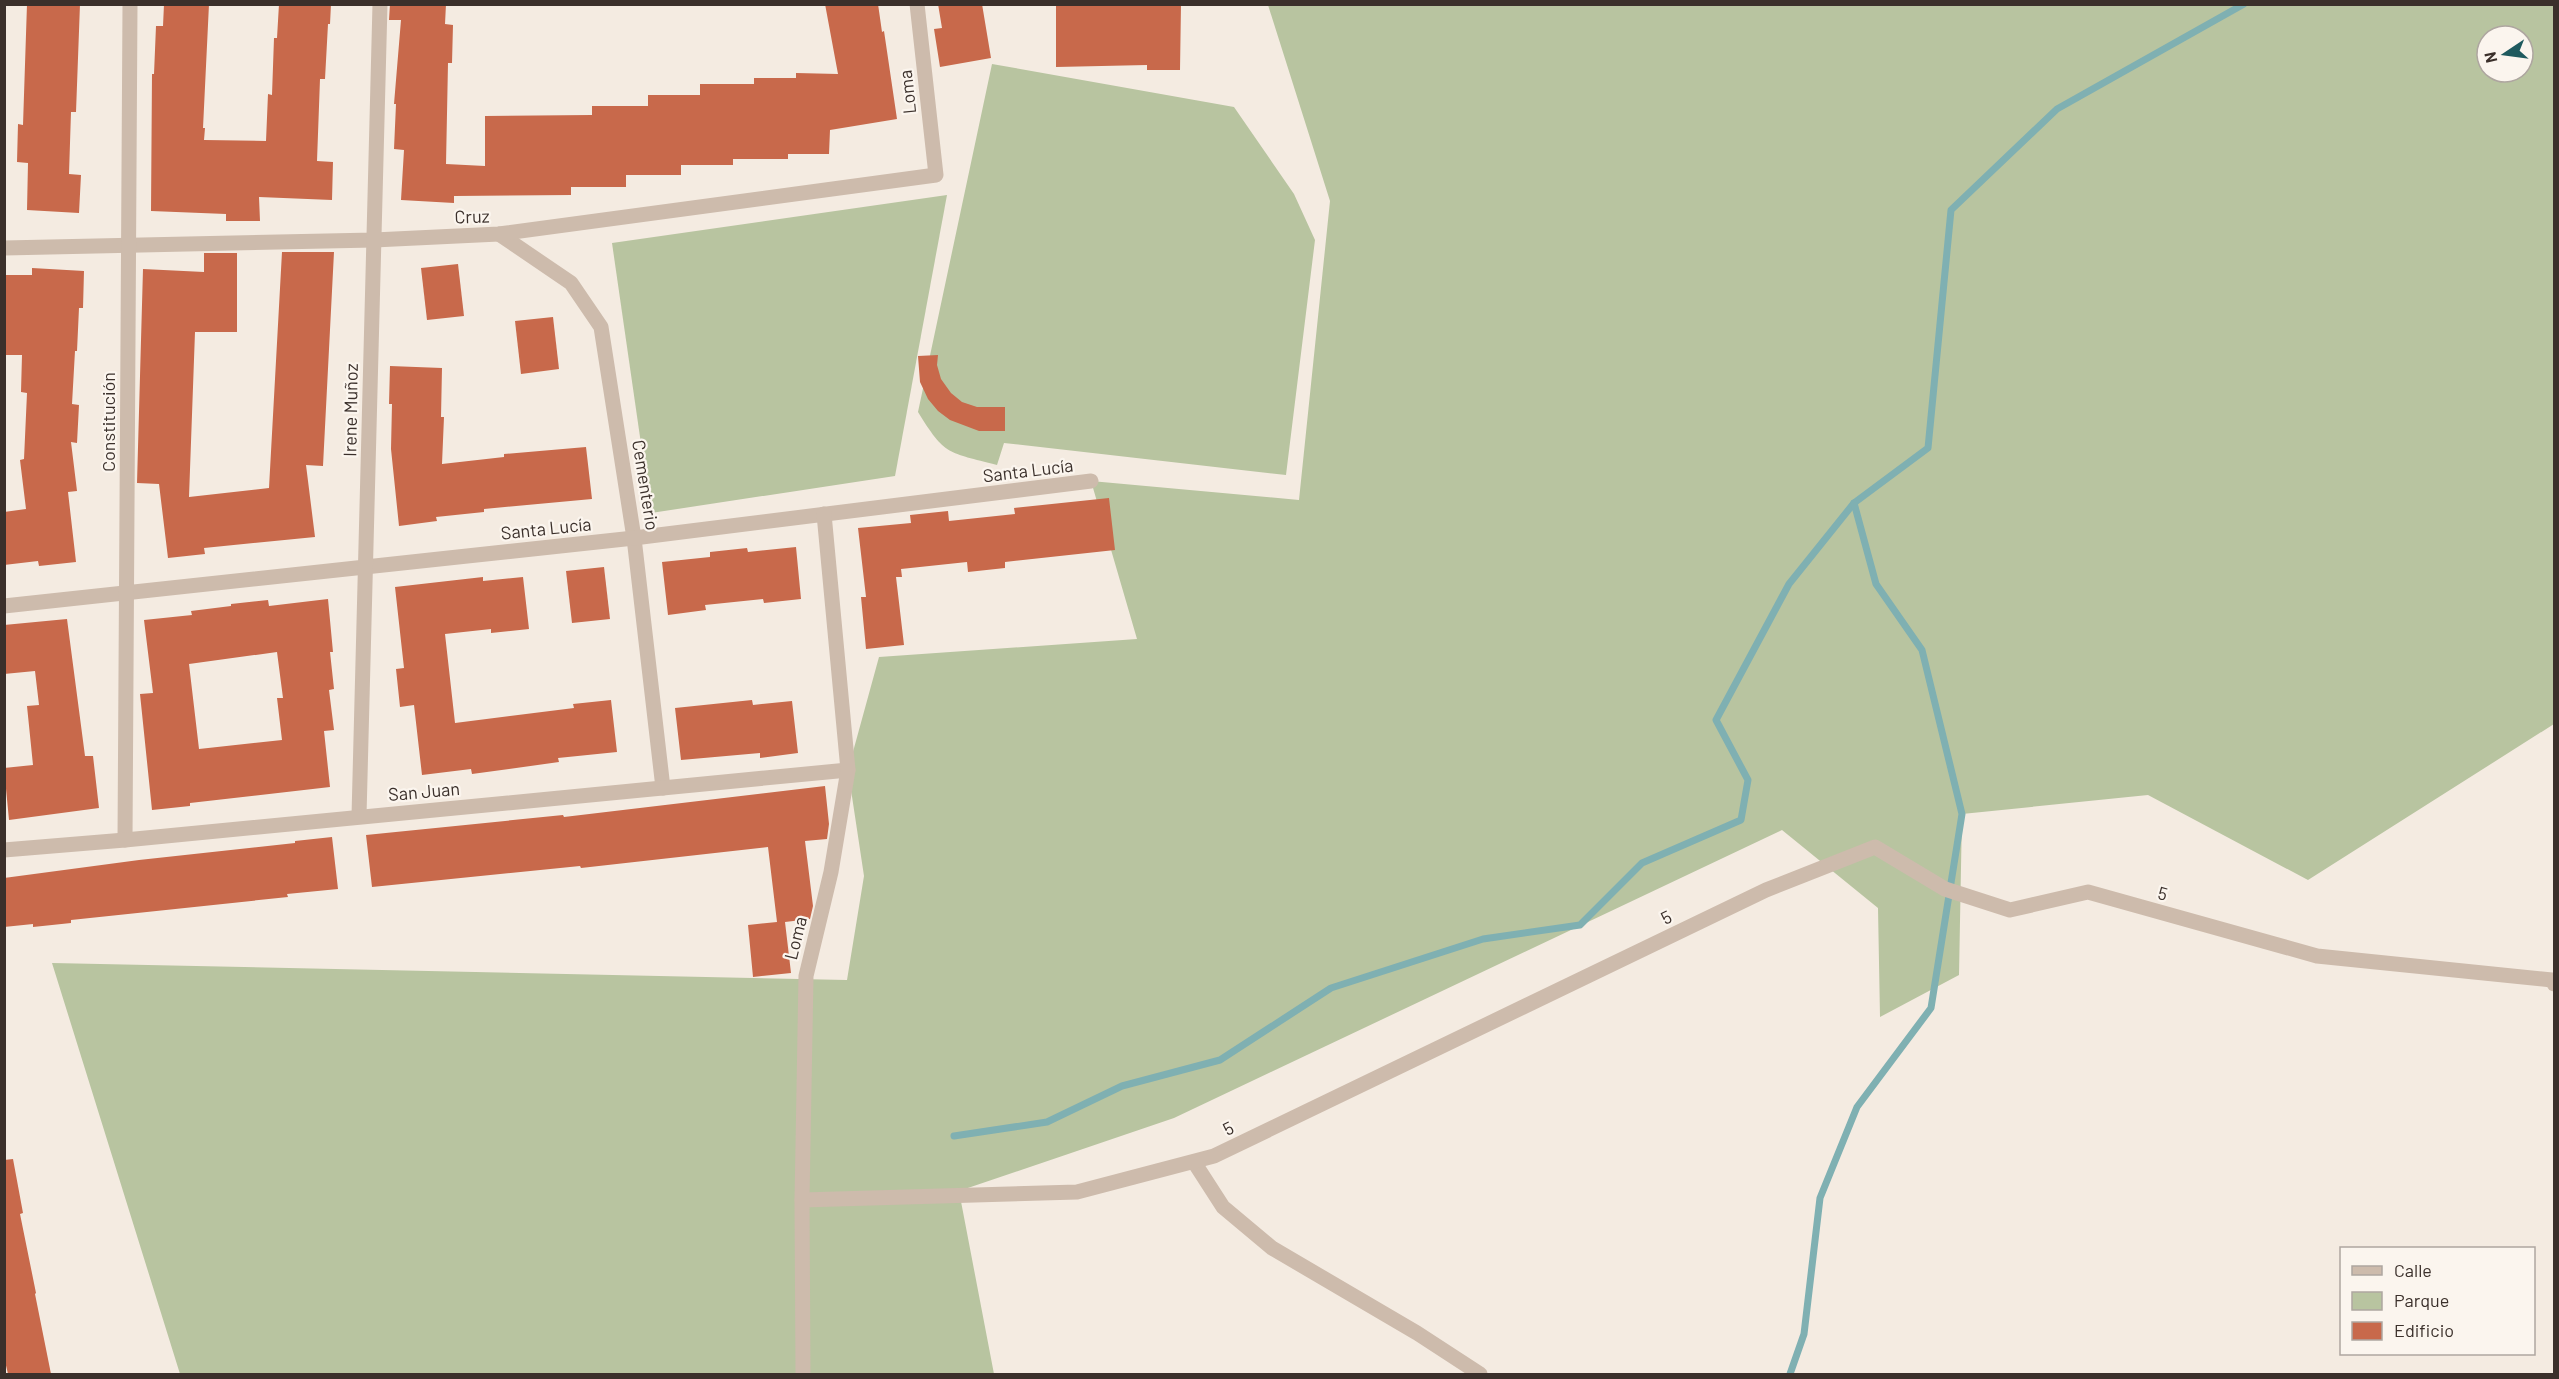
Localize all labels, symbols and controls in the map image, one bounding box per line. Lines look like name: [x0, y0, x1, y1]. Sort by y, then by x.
north arrow: [2475, 24, 2535, 84]
text: N: [2479, 50, 2500, 65]
street label: Loma: [894, 69, 920, 115]
street label: Cruz: [454, 204, 490, 228]
street label: Irene Muñoz: [338, 363, 362, 457]
street label: Constitución: [97, 372, 119, 472]
street label: Cementerio: [628, 438, 664, 532]
street label: Santa Lucía: [982, 454, 1074, 486]
street label: Santa Lucía: [500, 512, 592, 544]
street label: San Juan: [387, 777, 461, 805]
street label: 5: [2156, 881, 2170, 905]
street label: 5: [1657, 905, 1675, 929]
street label: Loma: [779, 914, 811, 962]
street label: 5: [1219, 1116, 1237, 1140]
legend: [2340, 1247, 2535, 1355]
text: Calle: [2394, 1259, 2432, 1281]
text: Parque: [2394, 1289, 2449, 1311]
text: Edificio: [2394, 1319, 2454, 1341]

